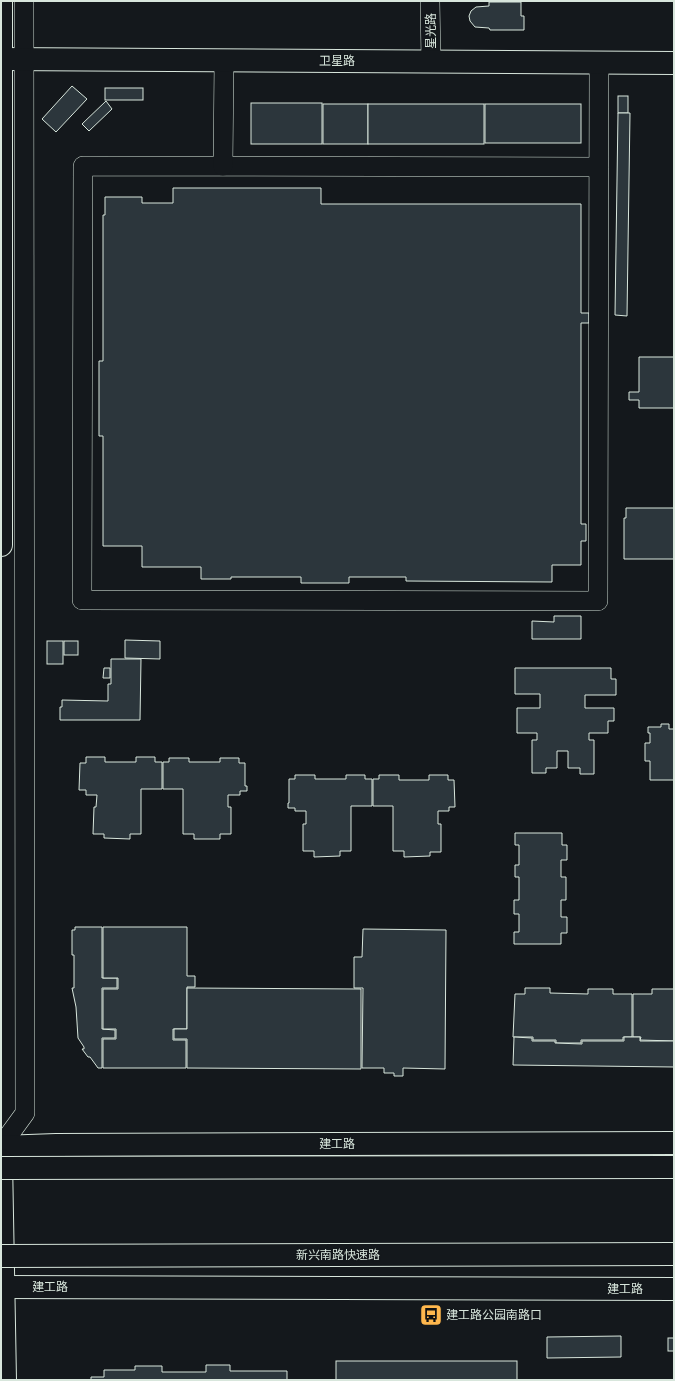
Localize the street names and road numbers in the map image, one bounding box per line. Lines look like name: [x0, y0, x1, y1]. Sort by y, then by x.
street label: 星光路: [422, 13, 440, 49]
street label: 卫星路: [319, 52, 355, 70]
street label: 建工路: [319, 1135, 355, 1153]
street label: 新兴南路快速路: [296, 1246, 380, 1264]
street label: 建工路: [32, 1278, 68, 1296]
street label: 建工路: [607, 1280, 643, 1298]

